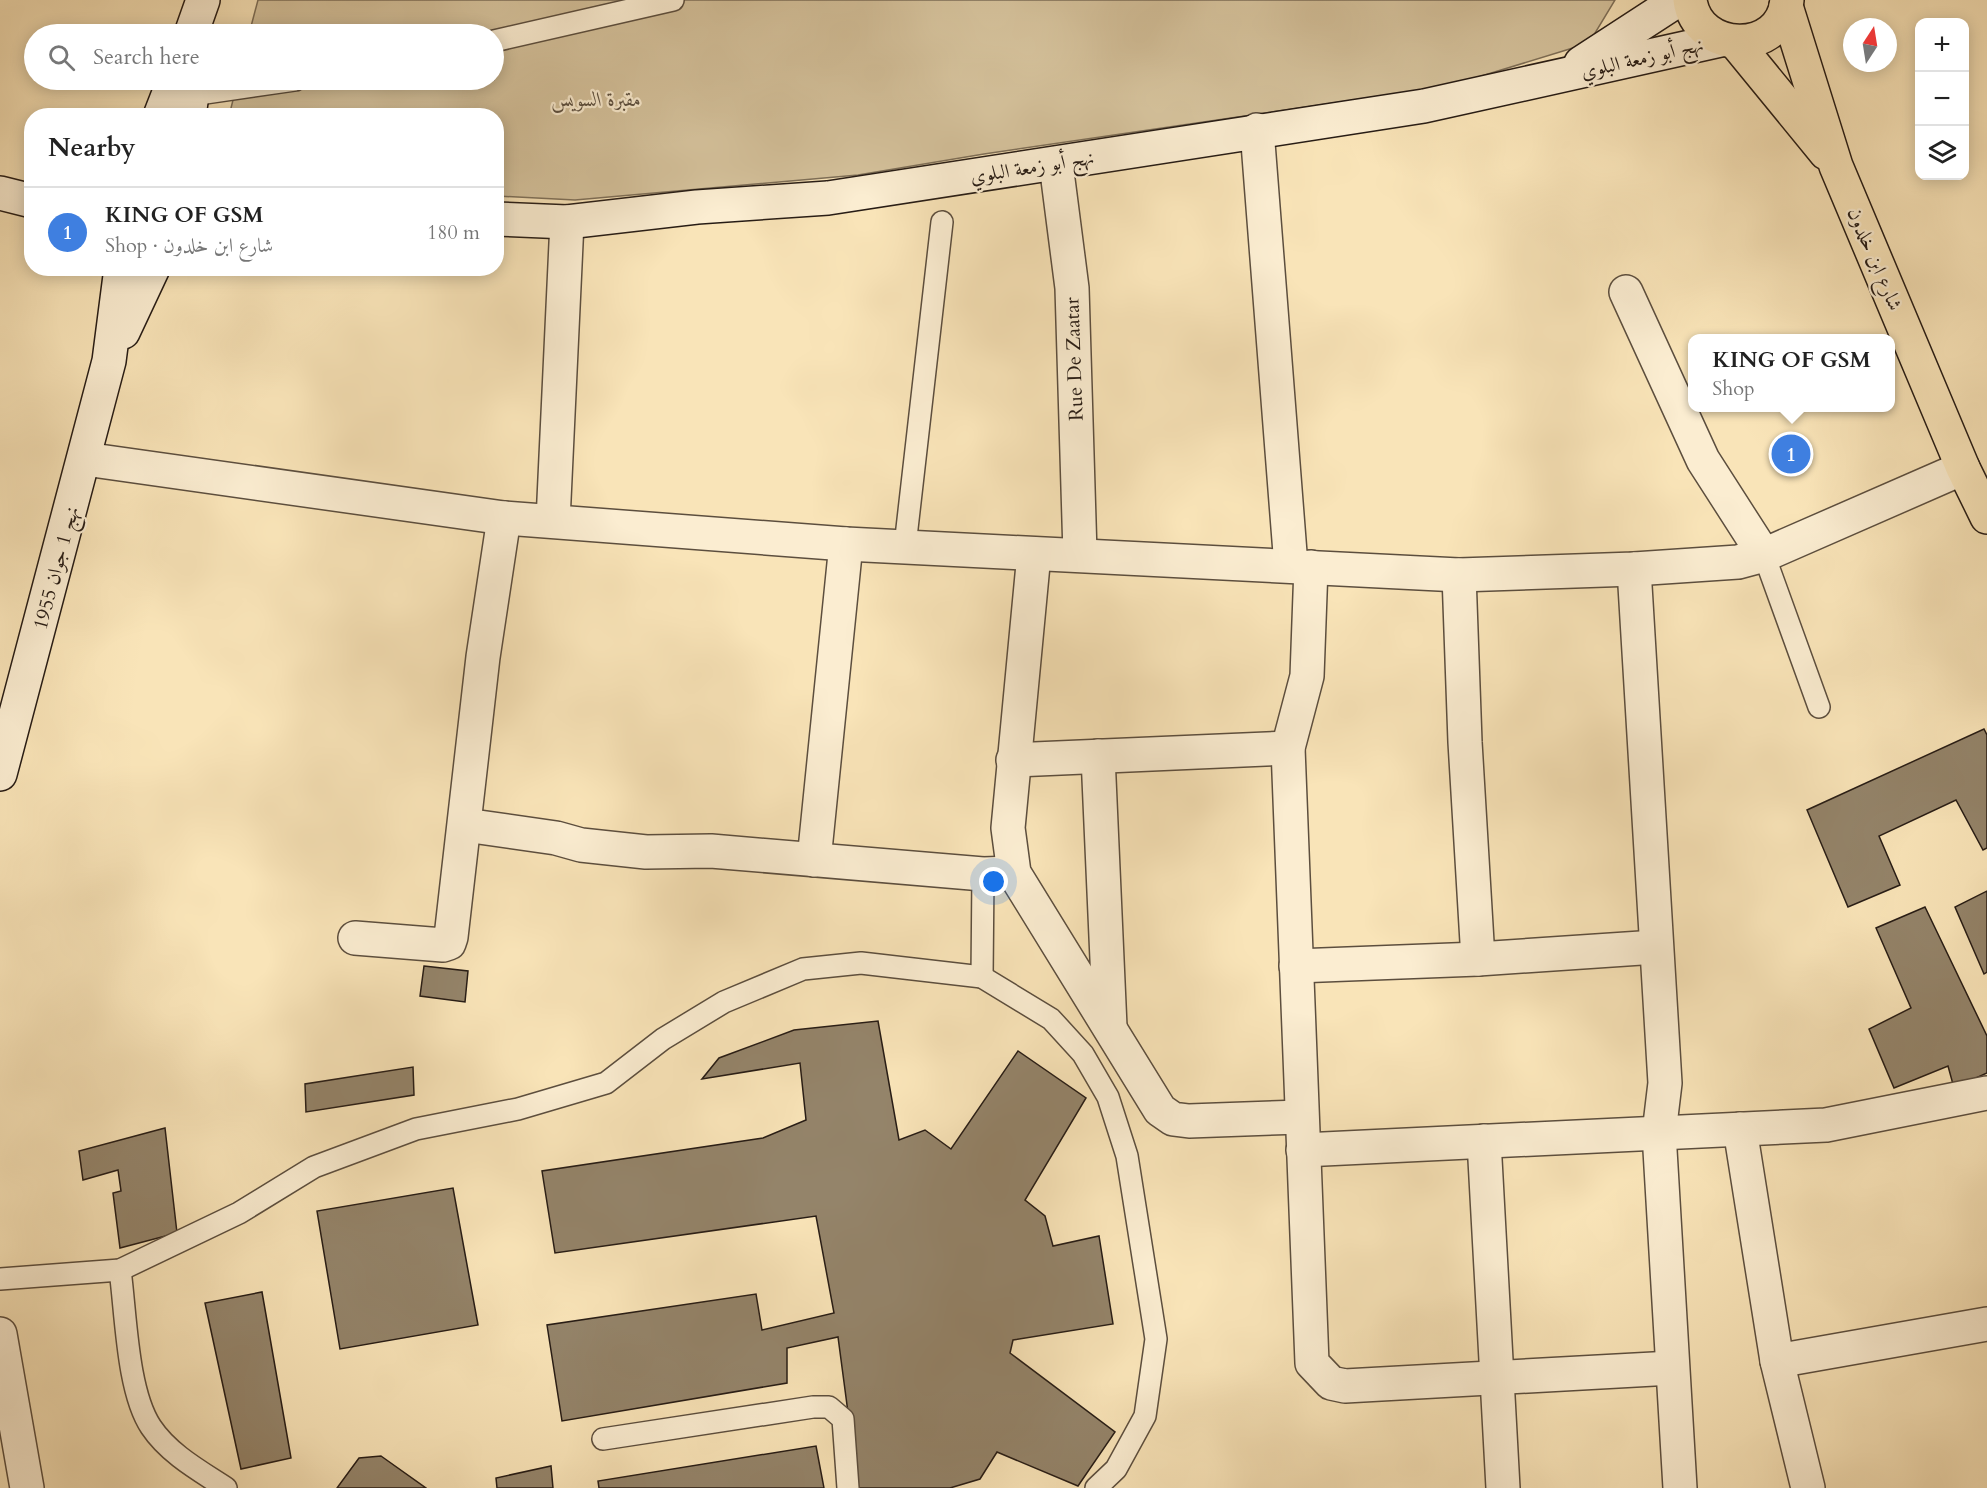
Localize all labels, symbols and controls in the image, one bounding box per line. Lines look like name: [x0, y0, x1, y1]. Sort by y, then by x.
north arrow: [1843, 18, 1897, 72]
map controls: [1915, 18, 1969, 180]
button: +: [1915, 18, 1969, 72]
search box: [24, 24, 504, 90]
street label: نهج أبو زمعة البلوي: [1578, 30, 1707, 89]
icon: search: [45, 41, 78, 74]
text: Search here: [93, 42, 200, 72]
button: −: [1915, 72, 1969, 126]
park label: مقبرة السويس: [551, 86, 641, 113]
button: layers: [1915, 126, 1969, 180]
text: Nearby: [48, 130, 136, 165]
street label: نهج أبو زمعة البلوي: [968, 143, 1096, 194]
text: KING OF GSM: [105, 200, 264, 230]
street label: شارع ابن خلدون: [1837, 203, 1909, 316]
text: 1: [62, 219, 73, 246]
text: 180 m: [427, 219, 480, 246]
text: Shop · شارع ابن خلدون: [105, 232, 273, 259]
street label: Rue De Zaatar: [1058, 296, 1090, 421]
popup: [1688, 334, 1895, 412]
text: KING OF GSM: [1712, 345, 1871, 375]
text: Shop: [1712, 375, 1755, 402]
pin: 1: [1772, 432, 1810, 476]
street label: نهج 1 جوان 1955: [27, 503, 89, 634]
your location: [979, 867, 1008, 896]

